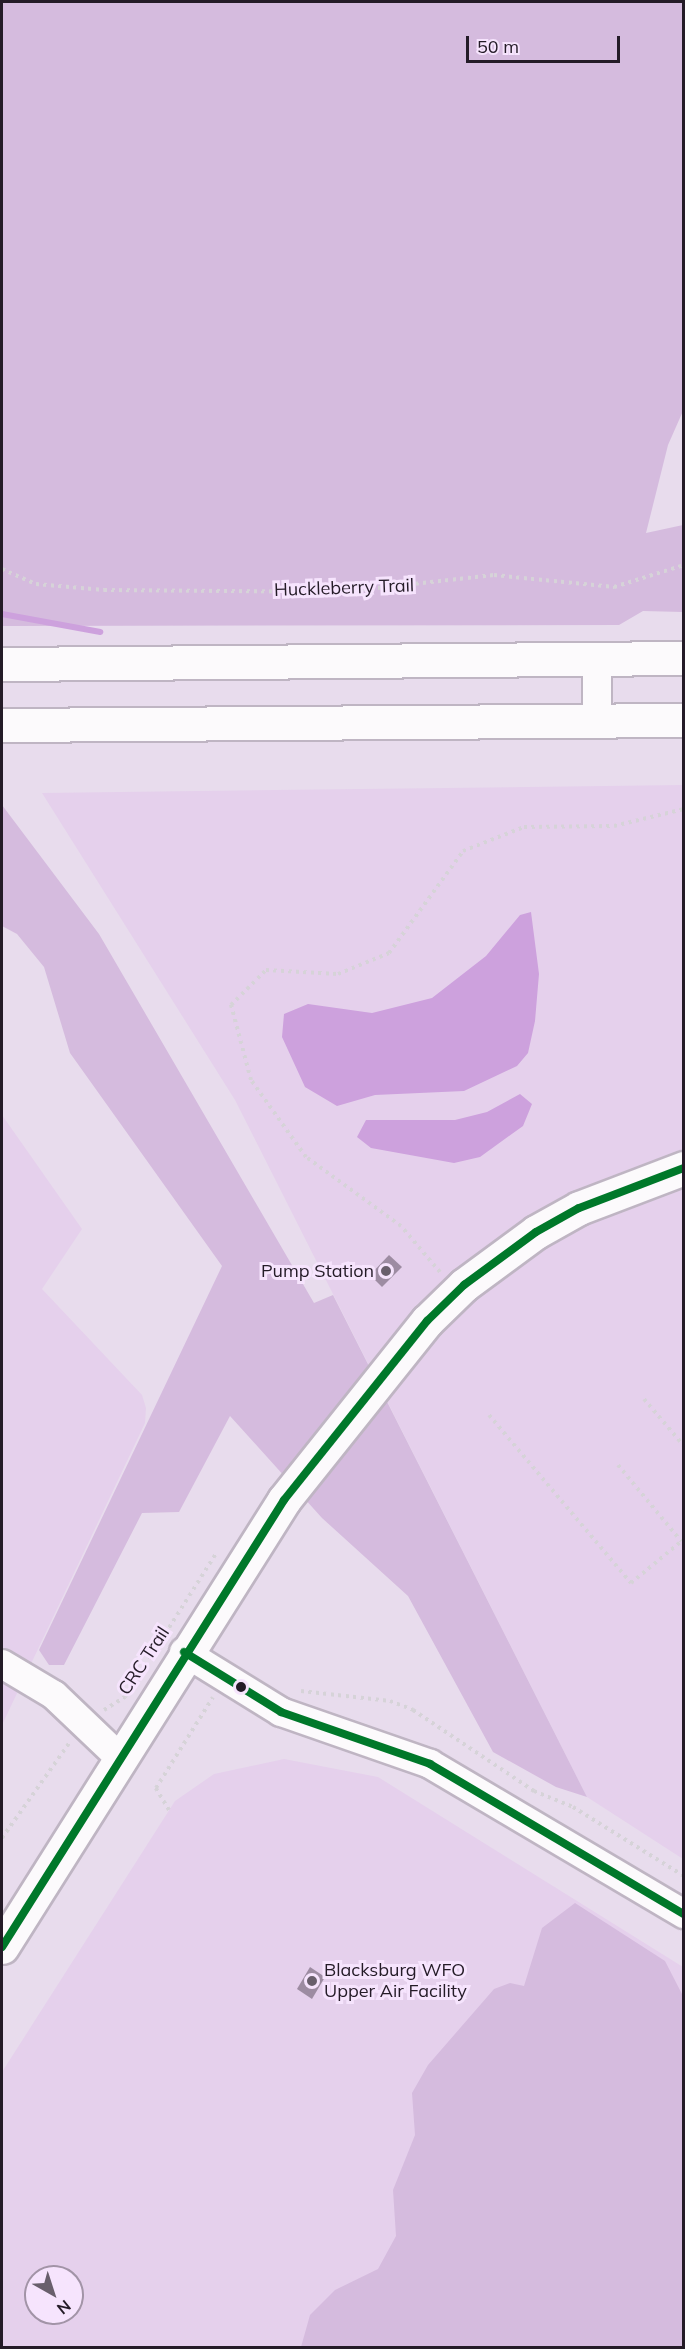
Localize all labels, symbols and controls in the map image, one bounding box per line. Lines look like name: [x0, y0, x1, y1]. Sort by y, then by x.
scale bar: [469, 24, 624, 62]
text: 50 m: [477, 35, 519, 58]
street label: Huckleberry Trail: [274, 575, 414, 601]
place label: Pump Station: [261, 1260, 374, 1282]
marker: Pump Station: [379, 1264, 393, 1278]
street label: CRC Trail: [114, 1623, 174, 1699]
unlabelled marker: [235, 1681, 247, 1693]
place label: Blacksburg WFO Upper Air Facility: [324, 1960, 467, 2002]
marker: Blacksburg WFO Upper Air Facility: [305, 1974, 319, 1988]
north arrow: [24, 2265, 84, 2325]
text: N: [53, 2296, 75, 2319]

